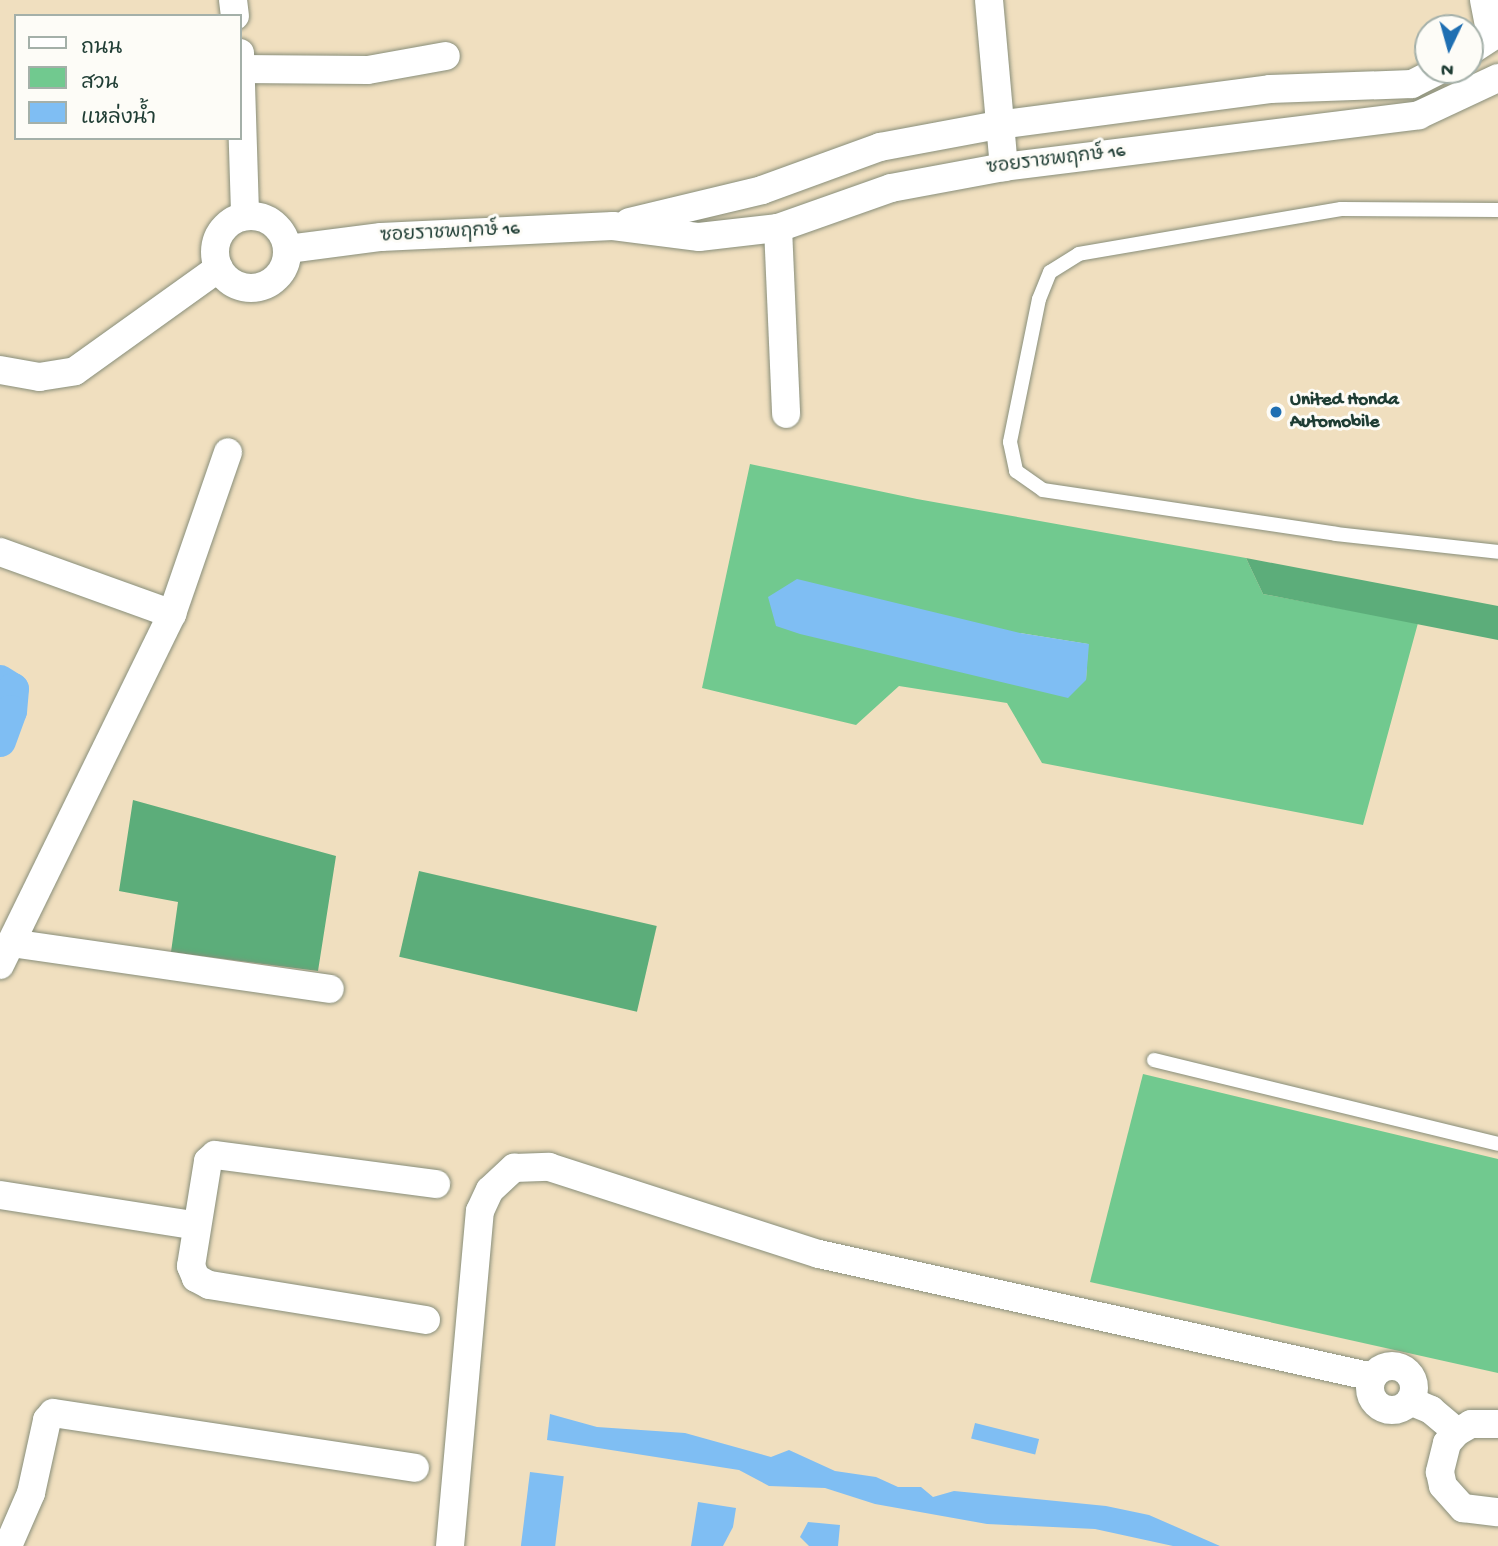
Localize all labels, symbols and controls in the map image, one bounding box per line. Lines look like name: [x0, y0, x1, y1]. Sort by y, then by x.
legend: [14, 14, 242, 140]
north arrow: [1414, 14, 1484, 84]
text: ถนน: [81, 37, 122, 62]
text: N: [1440, 56, 1454, 80]
text: สวน: [81, 72, 118, 97]
text: แหล่งน้ำ: [81, 107, 156, 132]
street label: ซอยราชพฤกษ์ 16: [985, 141, 1127, 181]
street label: ซอยราชพฤกษ์ 16: [380, 219, 520, 249]
place label: United Honda Automobile: [1290, 390, 1399, 434]
marker: United Honda Automobile: [1268, 404, 1284, 420]

